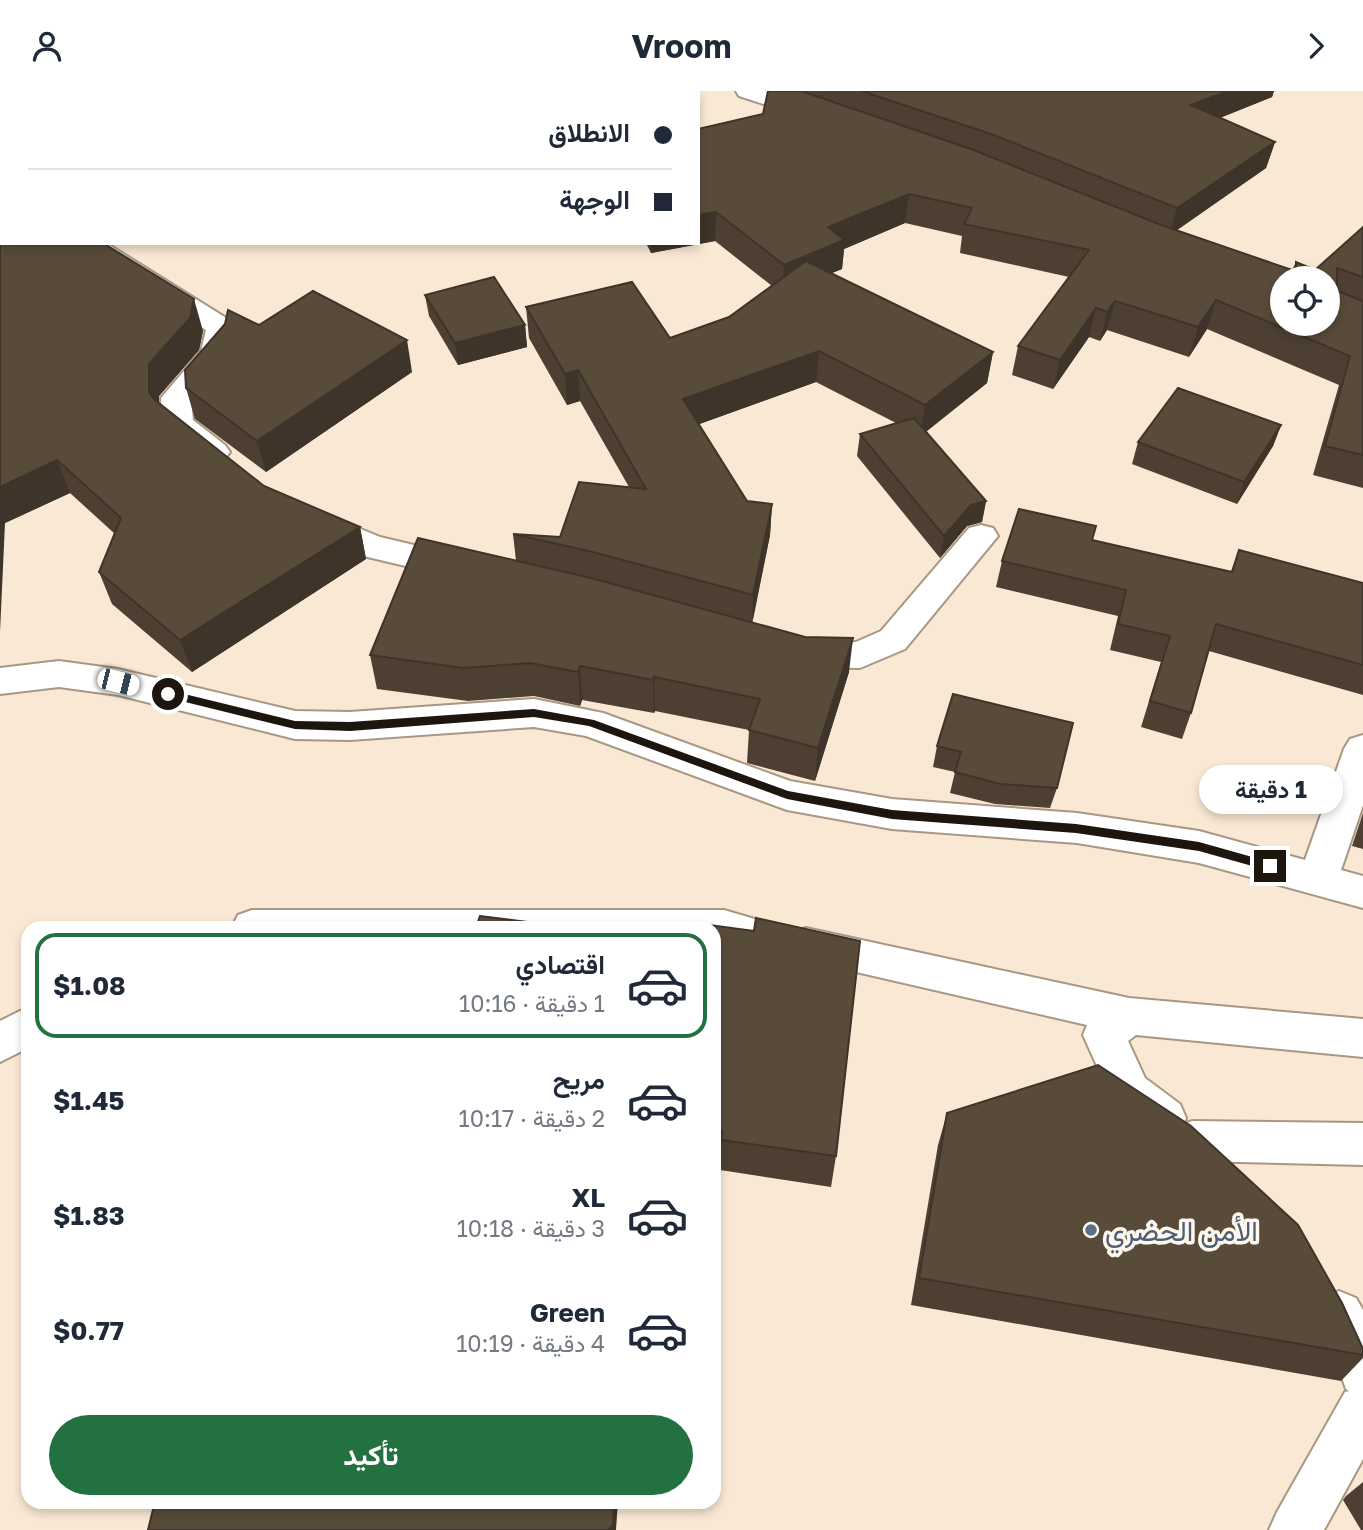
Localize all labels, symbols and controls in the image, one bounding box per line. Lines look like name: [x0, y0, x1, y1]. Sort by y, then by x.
icon: person: [28, 27, 66, 65]
text: Vroom: [632, 27, 732, 65]
icon: forward: [1297, 27, 1335, 65]
text: الانطلاق: [548, 117, 630, 148]
text: الوجهة: [559, 184, 630, 215]
map controls: [1270, 266, 1340, 336]
button: locate: [1270, 266, 1340, 336]
car: [96, 667, 141, 697]
route start: [152, 678, 184, 710]
callout: 1 دقيقة: [1198, 765, 1342, 813]
text: 1 دقيقة: [1235, 775, 1307, 803]
route end: [1254, 850, 1286, 882]
text: اقتصادي: [516, 949, 605, 980]
icon: car: [626, 954, 689, 1017]
text: $1.08: [53, 970, 126, 1001]
text: 1 دقيقة · 10:16: [459, 989, 605, 1017]
text: مريح: [553, 1064, 605, 1095]
icon: car: [626, 1069, 689, 1132]
text: $1.45: [53, 1085, 124, 1116]
text: 2 دقيقة · 10:17: [459, 1104, 605, 1132]
text: XL: [571, 1182, 605, 1213]
icon: car: [626, 1184, 689, 1247]
text: $1.83: [53, 1200, 125, 1231]
text: 3 دقيقة · 10:18: [457, 1214, 605, 1242]
place label: الأمن الحضري: [1105, 1214, 1258, 1254]
marker: الأمن الحضري: [1083, 1222, 1099, 1238]
text: Green: [530, 1297, 605, 1328]
icon: car: [626, 1299, 689, 1362]
text: $0.77: [53, 1315, 124, 1346]
text: 4 دقيقة · 10:19: [456, 1329, 605, 1357]
button: تأكيد: [49, 1415, 693, 1495]

